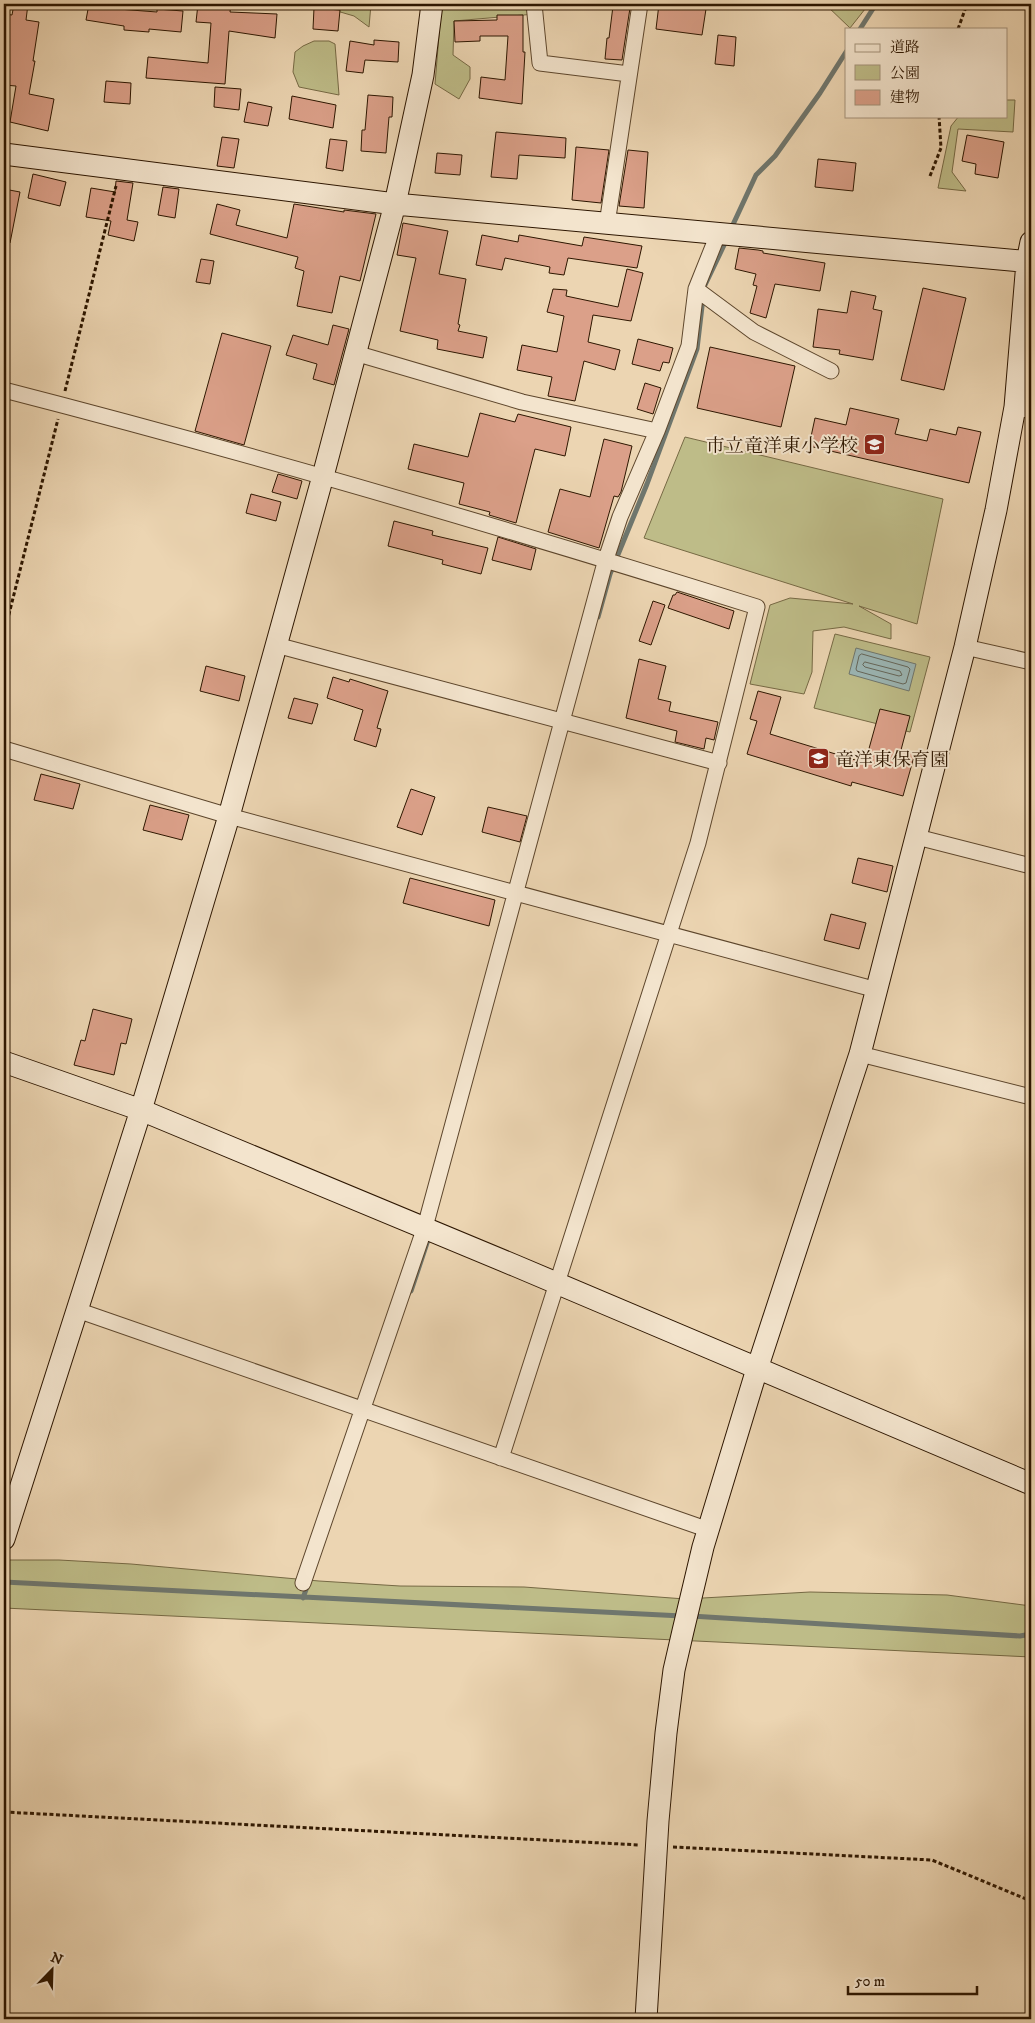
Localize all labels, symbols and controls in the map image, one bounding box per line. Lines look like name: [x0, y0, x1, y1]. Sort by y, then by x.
legend: [845, 28, 1008, 118]
text: 道路: [890, 38, 920, 57]
text: 公園: [890, 64, 920, 83]
text: 建物: [890, 88, 920, 107]
school or university icon: 市立竜洋東小学校: [862, 433, 886, 457]
place label: 市立竜洋東小学校: [706, 435, 858, 458]
school or university icon: 竜洋東保育園: [807, 747, 831, 771]
place label: 竜洋東保育園: [835, 749, 949, 772]
north arrow: [28, 1946, 78, 1996]
text: N: [48, 1948, 66, 1970]
scale bar: [848, 1963, 976, 1995]
text: 50 m: [855, 1972, 885, 1991]

